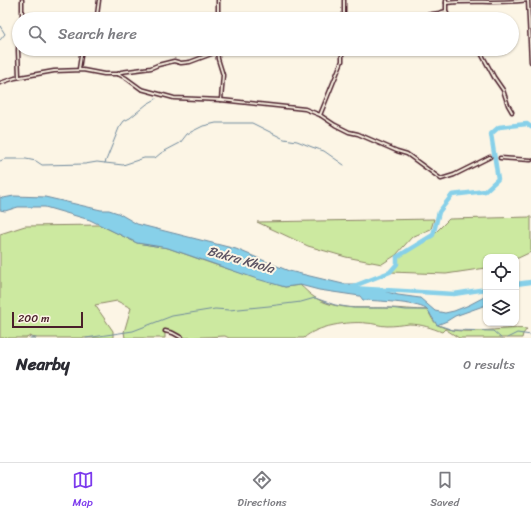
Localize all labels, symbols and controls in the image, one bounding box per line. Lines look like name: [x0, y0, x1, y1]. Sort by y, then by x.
search box: [12, 12, 519, 56]
text: Search here: [58, 21, 137, 47]
icon: search: [26, 23, 48, 45]
water label: Bakra Khola: [205, 239, 278, 280]
map controls: [483, 254, 519, 326]
button: locate: [483, 254, 519, 290]
button: layers: [483, 290, 519, 326]
text: 200 m: [18, 309, 50, 328]
scale bar: [12, 310, 83, 329]
text: Nearby: [16, 349, 70, 379]
text: 0 results: [463, 353, 515, 376]
tab: Map: [72, 469, 94, 512]
tab: Directions: [237, 469, 287, 512]
tab: Saved: [430, 469, 459, 512]

